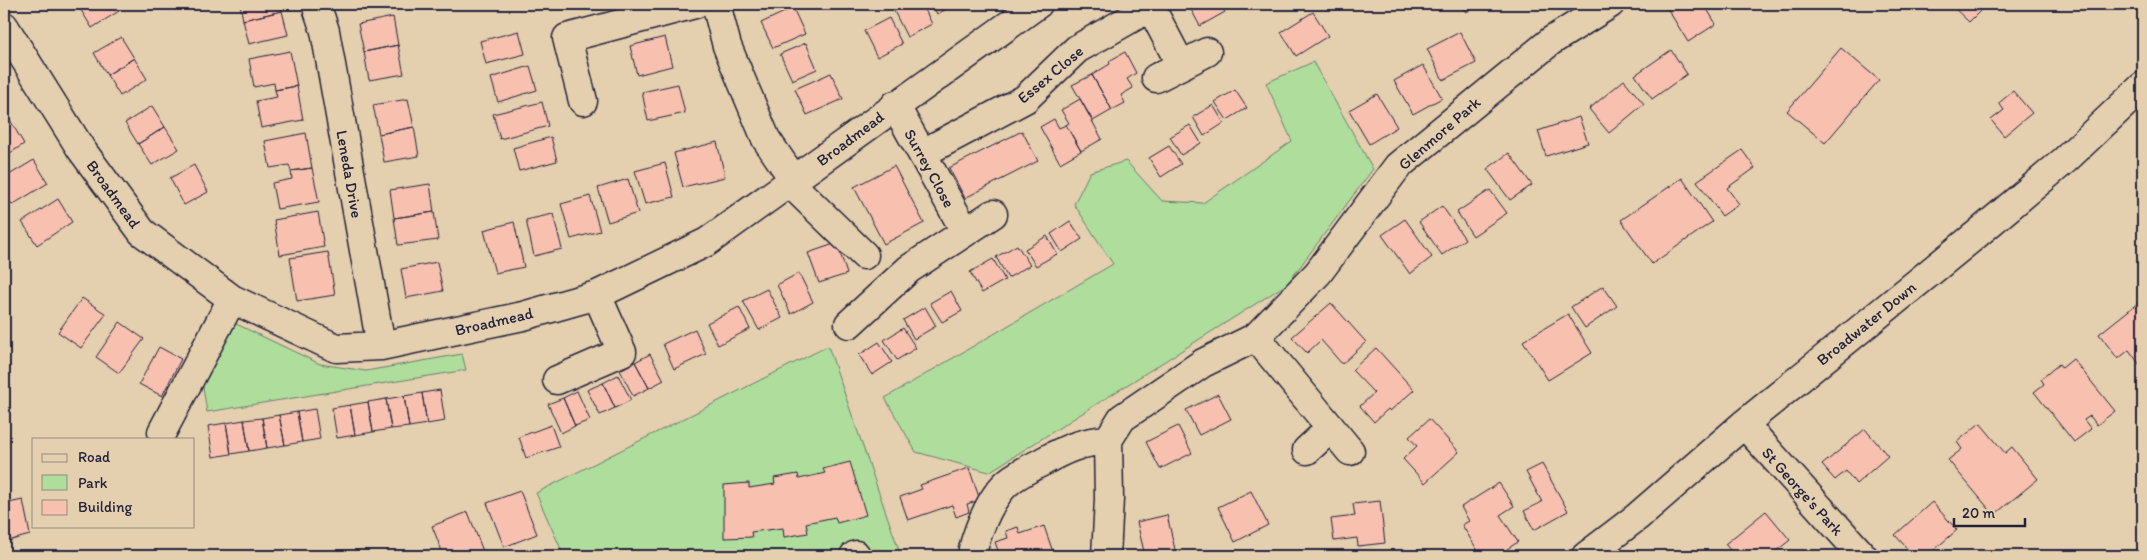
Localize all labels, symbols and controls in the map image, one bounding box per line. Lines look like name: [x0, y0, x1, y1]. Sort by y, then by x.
street label: Essex Close: [1014, 41, 1087, 107]
street label: Glenmore Park: [1395, 92, 1485, 174]
street label: Broadmead: [813, 107, 888, 170]
street label: Surrey Close: [900, 126, 959, 211]
street label: Leneda Drive: [332, 129, 367, 219]
street label: Broadmead: [82, 156, 145, 232]
street label: Broadwater Down: [1813, 277, 1920, 369]
street label: Broadmead: [453, 303, 535, 340]
legend: [32, 438, 195, 528]
street label: St George's Park: [1758, 443, 1848, 540]
text: Road: [78, 448, 111, 466]
text: Park: [78, 474, 108, 492]
scale bar: [1954, 495, 2026, 527]
text: Building: [78, 498, 132, 516]
text: 20 m: [1962, 504, 1996, 522]

